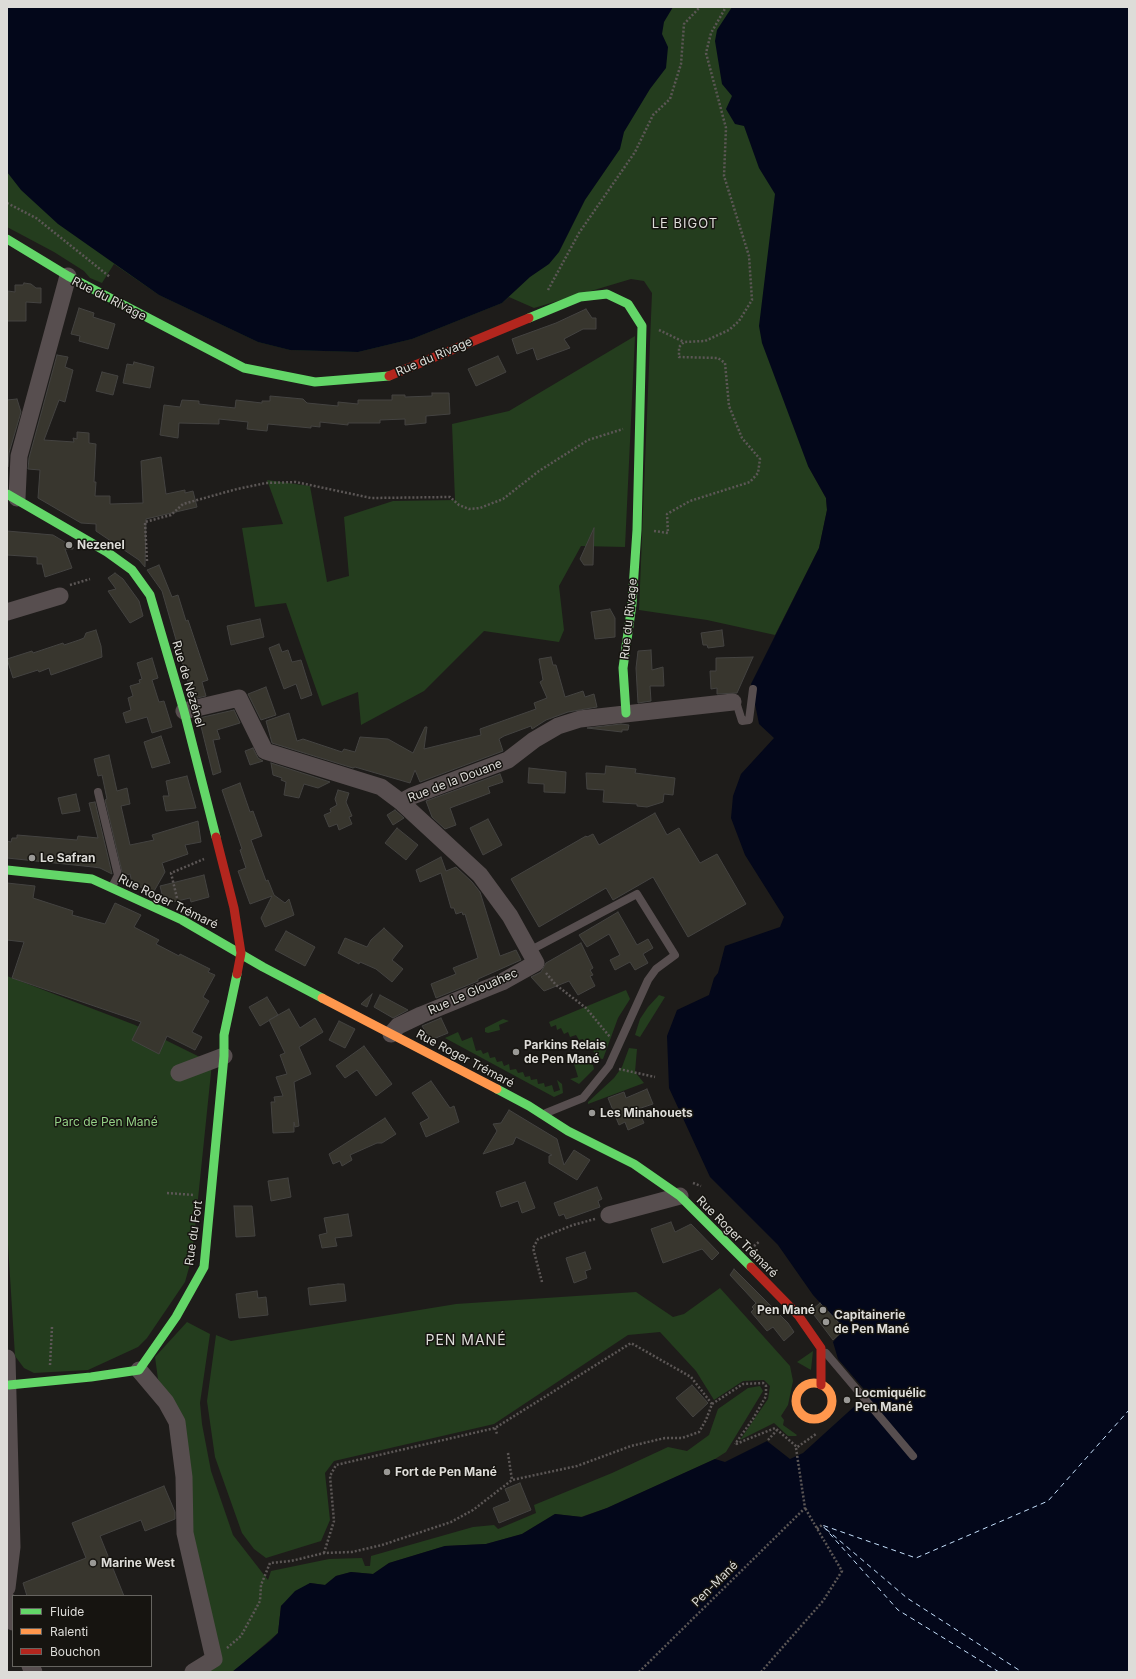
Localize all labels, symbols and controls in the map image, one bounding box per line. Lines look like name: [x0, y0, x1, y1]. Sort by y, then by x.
district label: LE BIGOT: [652, 216, 718, 232]
street label: Rue du Rivage: [69, 274, 149, 324]
street label: Rue du Rivage: [394, 334, 474, 380]
place label: Nezenel: [77, 538, 125, 552]
marker: Nezenel: [64, 540, 74, 550]
street label: Rue du Rivage: [618, 578, 640, 660]
street label: Rue de Nézénel: [169, 639, 207, 729]
street label: Rue de la Douane: [406, 756, 504, 806]
place label: Le Safran: [40, 851, 96, 865]
marker: Le Safran: [27, 853, 37, 863]
street label: Rue Roger Trémaré: [116, 872, 220, 932]
street label: Rue Le Glouahec: [426, 966, 520, 1018]
street label: Rue Roger Trémaré: [413, 1027, 517, 1091]
place label: Parkins Relais de Pen Mané: [524, 1038, 606, 1066]
marker: Parkins Relais de Pen Mané: [511, 1047, 521, 1057]
place label: Les Minahouets: [600, 1106, 693, 1120]
marker: Les Minahouets: [587, 1108, 597, 1118]
park label: Parc de Pen Mané: [54, 1115, 158, 1129]
street label: Rue Roger Trémaré: [693, 1193, 781, 1281]
street label: Rue du Fort: [182, 1200, 206, 1266]
place label: Pen Mané: [757, 1303, 815, 1317]
marker: Pen Mané: [818, 1305, 828, 1315]
place label: Capitainerie de Pen Mané: [834, 1308, 909, 1336]
marker: Capitainerie de Pen Mané: [821, 1317, 831, 1327]
district label: PEN MANÉ: [425, 1333, 507, 1349]
place label: Locmiquélic Pen Mané: [855, 1386, 926, 1414]
marker: Locmiquélic Pen Mané: [842, 1395, 852, 1405]
place label: Fort de Pen Mané: [395, 1465, 497, 1479]
marker: Fort de Pen Mané: [382, 1467, 392, 1477]
place label: Marine West: [101, 1556, 175, 1570]
marker: Marine West: [88, 1558, 98, 1568]
street label: Pen-Mané: [689, 1558, 741, 1610]
legend: [12, 1595, 152, 1667]
text: Fluide: [50, 1604, 84, 1619]
text: Ralenti: [50, 1624, 88, 1639]
text: Bouchon: [50, 1644, 100, 1659]

